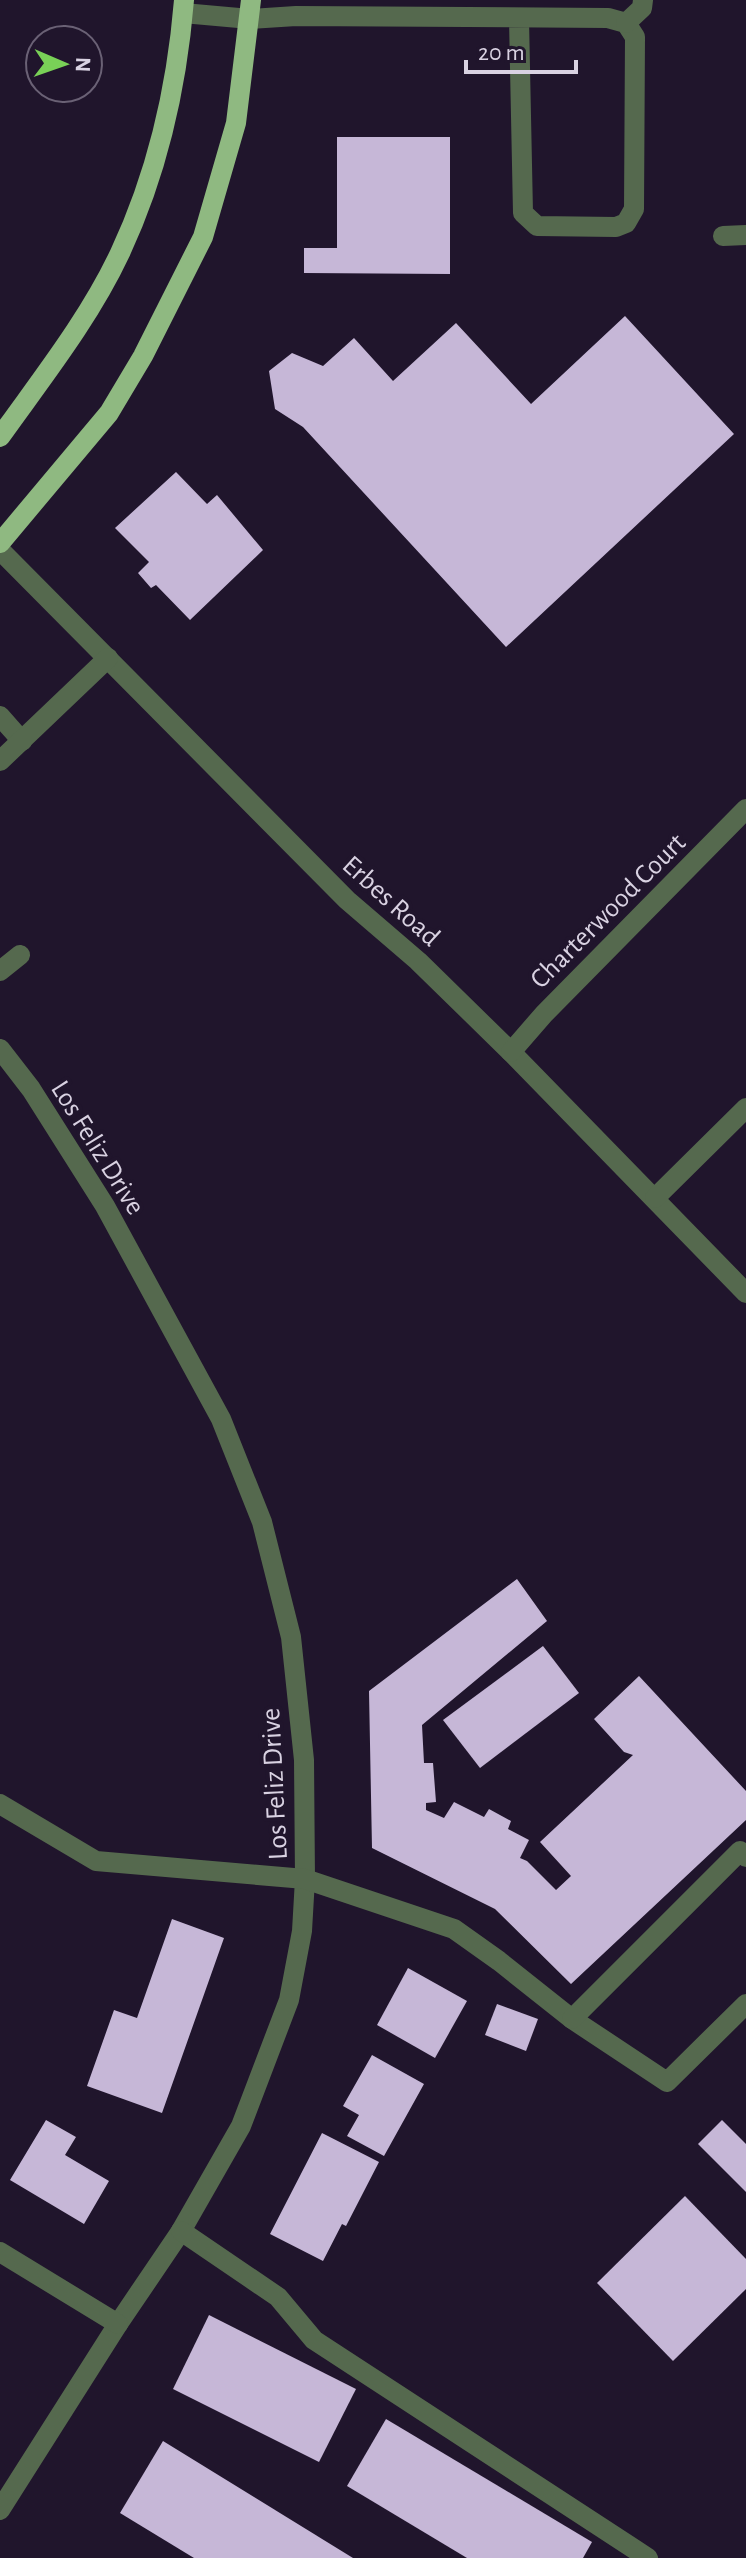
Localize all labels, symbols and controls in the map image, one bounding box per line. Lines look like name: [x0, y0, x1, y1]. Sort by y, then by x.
north arrow: [24, 24, 104, 104]
scale bar: [466, 24, 576, 74]
text: 20 m: [478, 41, 525, 65]
text: N: [72, 57, 94, 73]
street label: Charterwood Court: [526, 828, 691, 994]
street label: Erbes Road: [337, 851, 445, 952]
street label: Los Feliz Drive: [45, 1076, 149, 1220]
street label: Los Feliz Drive: [257, 1707, 293, 1861]

